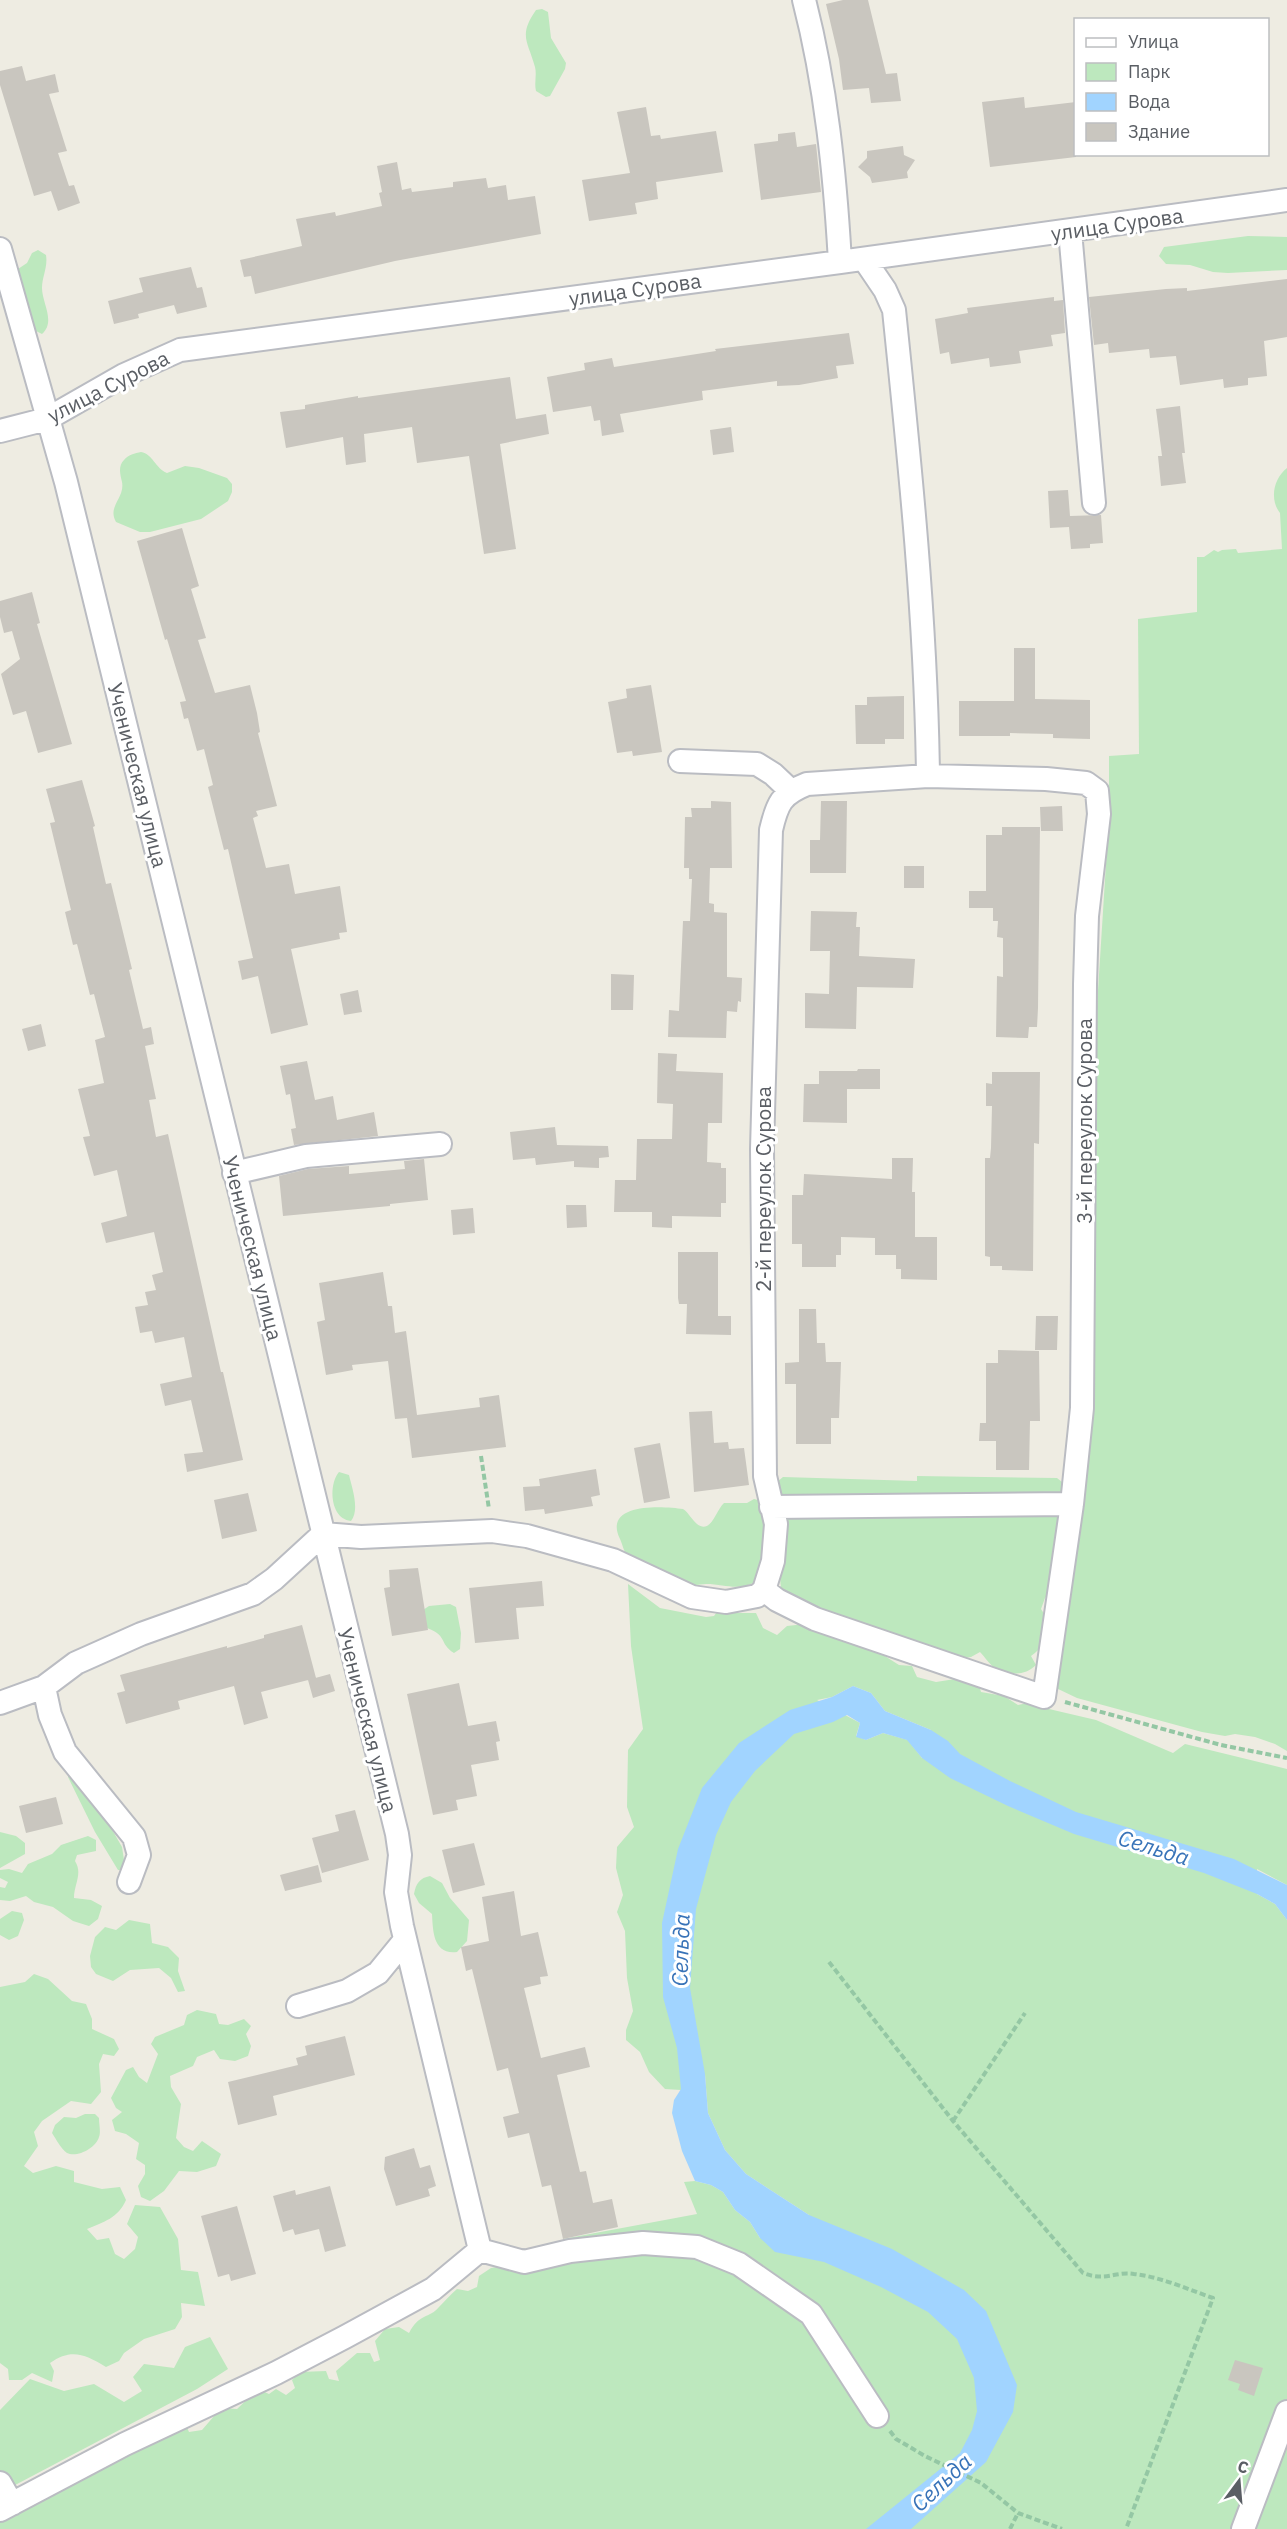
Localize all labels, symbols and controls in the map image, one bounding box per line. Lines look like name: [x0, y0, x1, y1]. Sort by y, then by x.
legend: [1074, 18, 1269, 156]
text: Улица: [1128, 30, 1179, 53]
text: Парк: [1128, 60, 1171, 83]
text: Вода: [1128, 90, 1171, 113]
text: Здание: [1128, 120, 1190, 143]
street label: улица Сурова: [1049, 201, 1185, 247]
street label: улица Сурова: [567, 266, 703, 312]
street label: улица Сурова: [42, 343, 174, 429]
street label: Ученическая улица: [101, 680, 175, 870]
street label: 3-й переулок Сурова: [1070, 1018, 1098, 1224]
street label: 2-й переулок Сурова: [749, 1086, 777, 1292]
street label: Ученическая улица: [216, 1153, 290, 1343]
street label: Ученическая улица: [331, 1625, 405, 1815]
water label: Сельда: [1115, 1823, 1193, 1871]
water label: Сельда: [664, 1913, 696, 1987]
water label: Сельда: [905, 2447, 977, 2517]
north arrow: [1209, 2451, 1269, 2511]
text: С: [1235, 2456, 1251, 2478]

